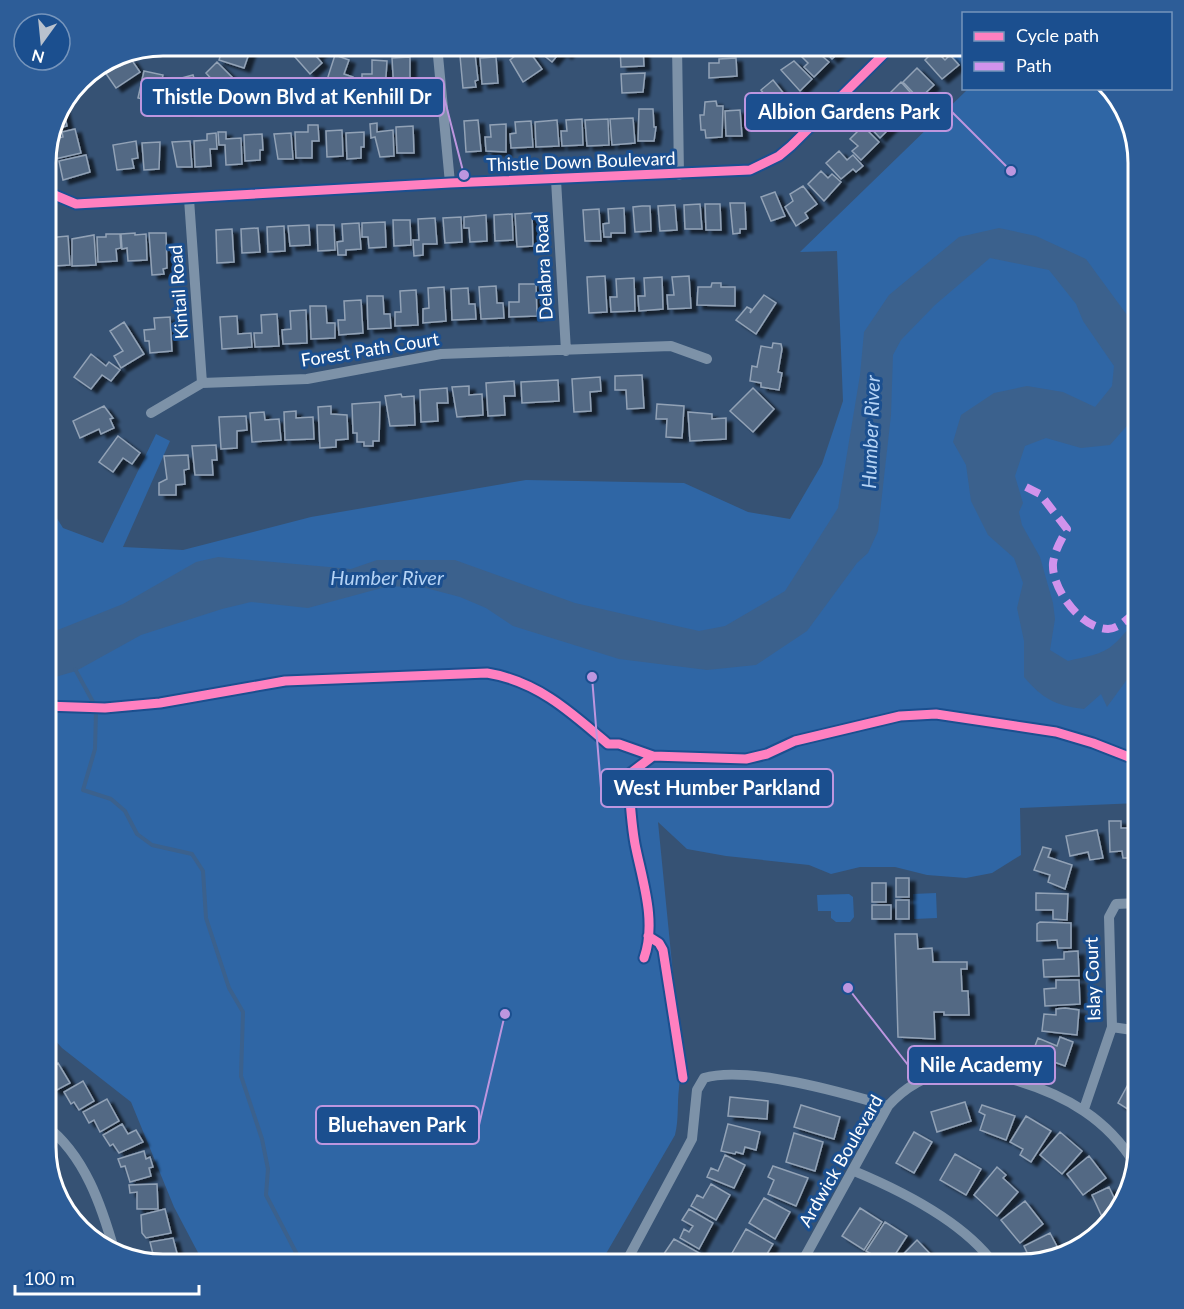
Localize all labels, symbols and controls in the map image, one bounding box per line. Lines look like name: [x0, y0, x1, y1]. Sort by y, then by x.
north arrow: [12, 12, 72, 72]
legend: [962, 12, 1172, 90]
text: Cycle path: [1016, 24, 1099, 46]
text: N: [30, 46, 46, 68]
text: Path: [1016, 54, 1052, 76]
callout: Thistle Down Blvd at Kenhill Dr: [141, 78, 444, 116]
text: Thistle Down Blvd at Kenhill Dr: [153, 84, 432, 108]
callout: Albion Gardens Park: [745, 93, 952, 131]
text: Albion Gardens Park: [757, 99, 940, 123]
street label: Thistle Down Boulevard: [486, 147, 676, 175]
street label: Delabra Road: [529, 213, 557, 321]
street label: Kintail Road: [164, 244, 192, 340]
street label: Forest Path Court: [299, 327, 441, 371]
water label: Humber River: [856, 374, 884, 489]
water label: Humber River: [330, 565, 445, 589]
callout: West Humber Parkland: [601, 769, 833, 807]
text: West Humber Parkland: [614, 775, 820, 799]
street label: Islay Court: [1080, 936, 1104, 1021]
callout: Nile Academy: [908, 1046, 1055, 1084]
text: Nile Academy: [920, 1052, 1043, 1076]
street label: Ardwick Boulevard: [793, 1091, 887, 1230]
callout: Bluehaven Park: [316, 1106, 479, 1144]
text: Bluehaven Park: [328, 1112, 467, 1136]
scale bar: [15, 1258, 200, 1296]
text: 100 m: [24, 1267, 75, 1289]

